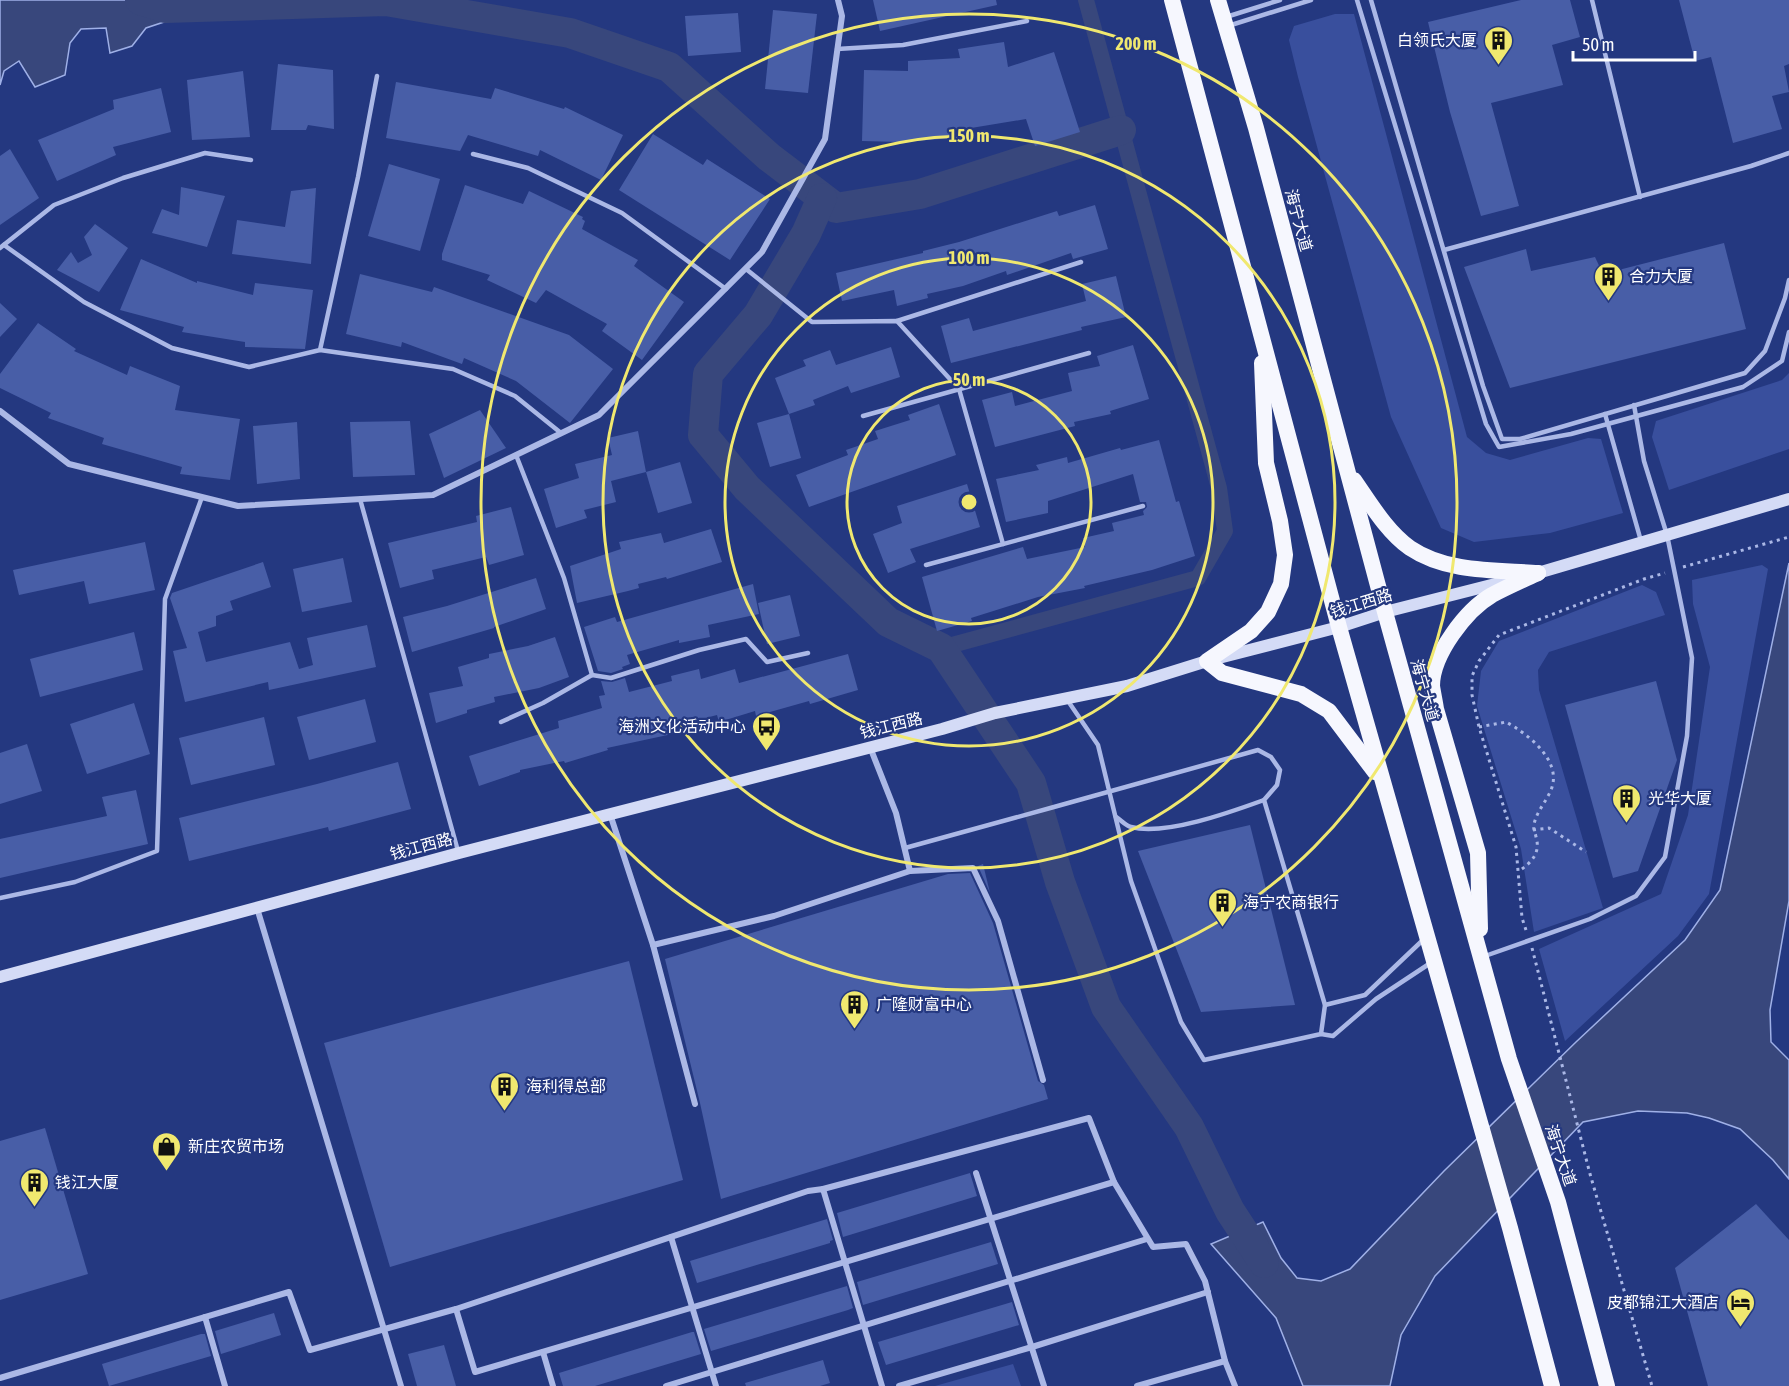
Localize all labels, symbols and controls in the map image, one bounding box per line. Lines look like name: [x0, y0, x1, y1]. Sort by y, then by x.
building icon: 白领氏大厦: [1482, 24, 1514, 66]
scale bar: [1573, 24, 1694, 62]
place label: 白领氏大厦: [1397, 31, 1477, 49]
text: 200 m: [1116, 33, 1156, 54]
text: 50 m: [1582, 34, 1614, 55]
text: 150 m: [949, 125, 989, 146]
street label: 海宁大道: [1282, 187, 1316, 253]
text: 100 m: [949, 247, 989, 268]
building icon: 合力大厦: [1592, 260, 1624, 302]
place label: 合力大厦: [1629, 267, 1693, 285]
text: 50 m: [953, 369, 985, 390]
centre of rings: [959, 492, 979, 512]
street label: 钱江西路: [1328, 585, 1394, 621]
street label: 海宁大道: [1408, 657, 1442, 723]
street label: 钱江西路: [858, 709, 924, 741]
bus stop icon: 海洲文化活动中心: [751, 710, 783, 752]
place label: 海洲文化活动中心: [618, 717, 746, 735]
building icon: 光华大厦: [1611, 782, 1643, 824]
place label: 光华大厦: [1648, 789, 1712, 807]
street label: 钱江西路: [388, 829, 454, 863]
building icon: 海宁农商银行: [1206, 886, 1238, 928]
place label: 海宁农商银行: [1243, 893, 1339, 911]
building icon: 广隆财富中心: [839, 988, 871, 1030]
place label: 广隆财富中心: [876, 995, 972, 1013]
building icon: 海利得总部: [489, 1070, 521, 1112]
place label: 海利得总部: [526, 1077, 606, 1095]
street label: 海宁大道: [1542, 1122, 1580, 1188]
shop icon: 新庄农贸市场: [151, 1130, 183, 1172]
place label: 新庄农贸市场: [188, 1137, 284, 1155]
building icon: 钱江大厦: [18, 1166, 50, 1208]
place label: 钱江大厦: [55, 1173, 119, 1191]
hotel icon: 皮都锦江大酒店: [1724, 1286, 1756, 1328]
place label: 皮都锦江大酒店: [1607, 1293, 1719, 1311]

